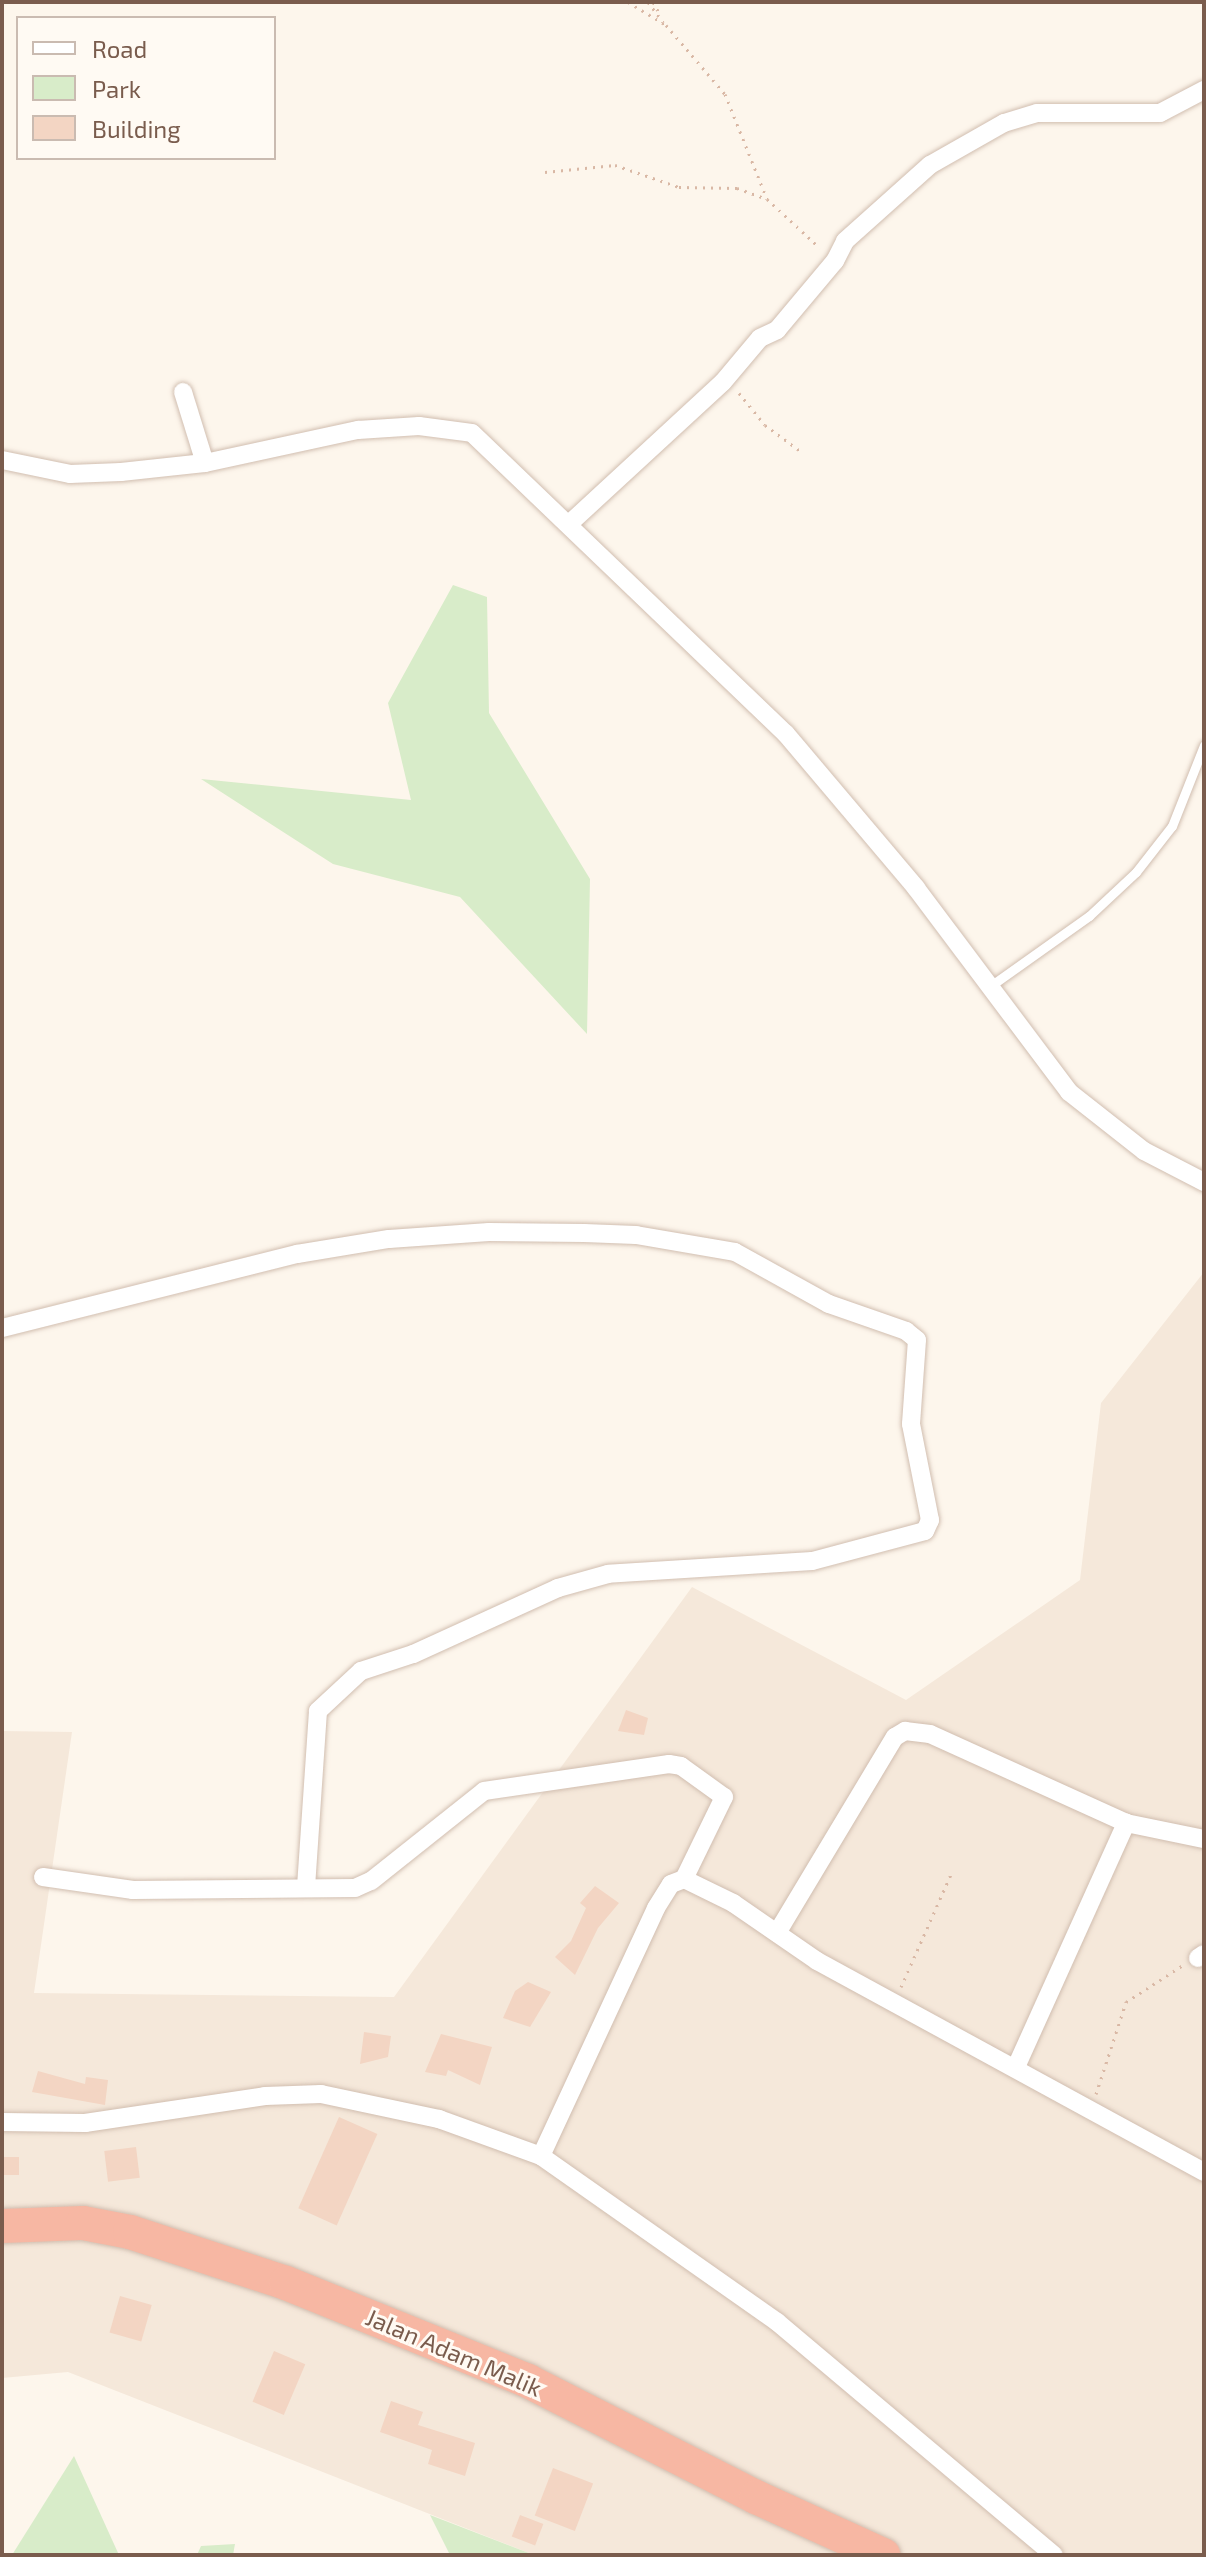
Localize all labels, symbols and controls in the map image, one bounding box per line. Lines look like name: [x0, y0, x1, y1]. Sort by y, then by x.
legend: [16, 16, 276, 160]
text: Road: [92, 34, 147, 63]
text: Park: [92, 74, 141, 103]
text: Building: [92, 114, 181, 143]
street label: Jalan Adam Malik: [362, 2302, 546, 2402]

